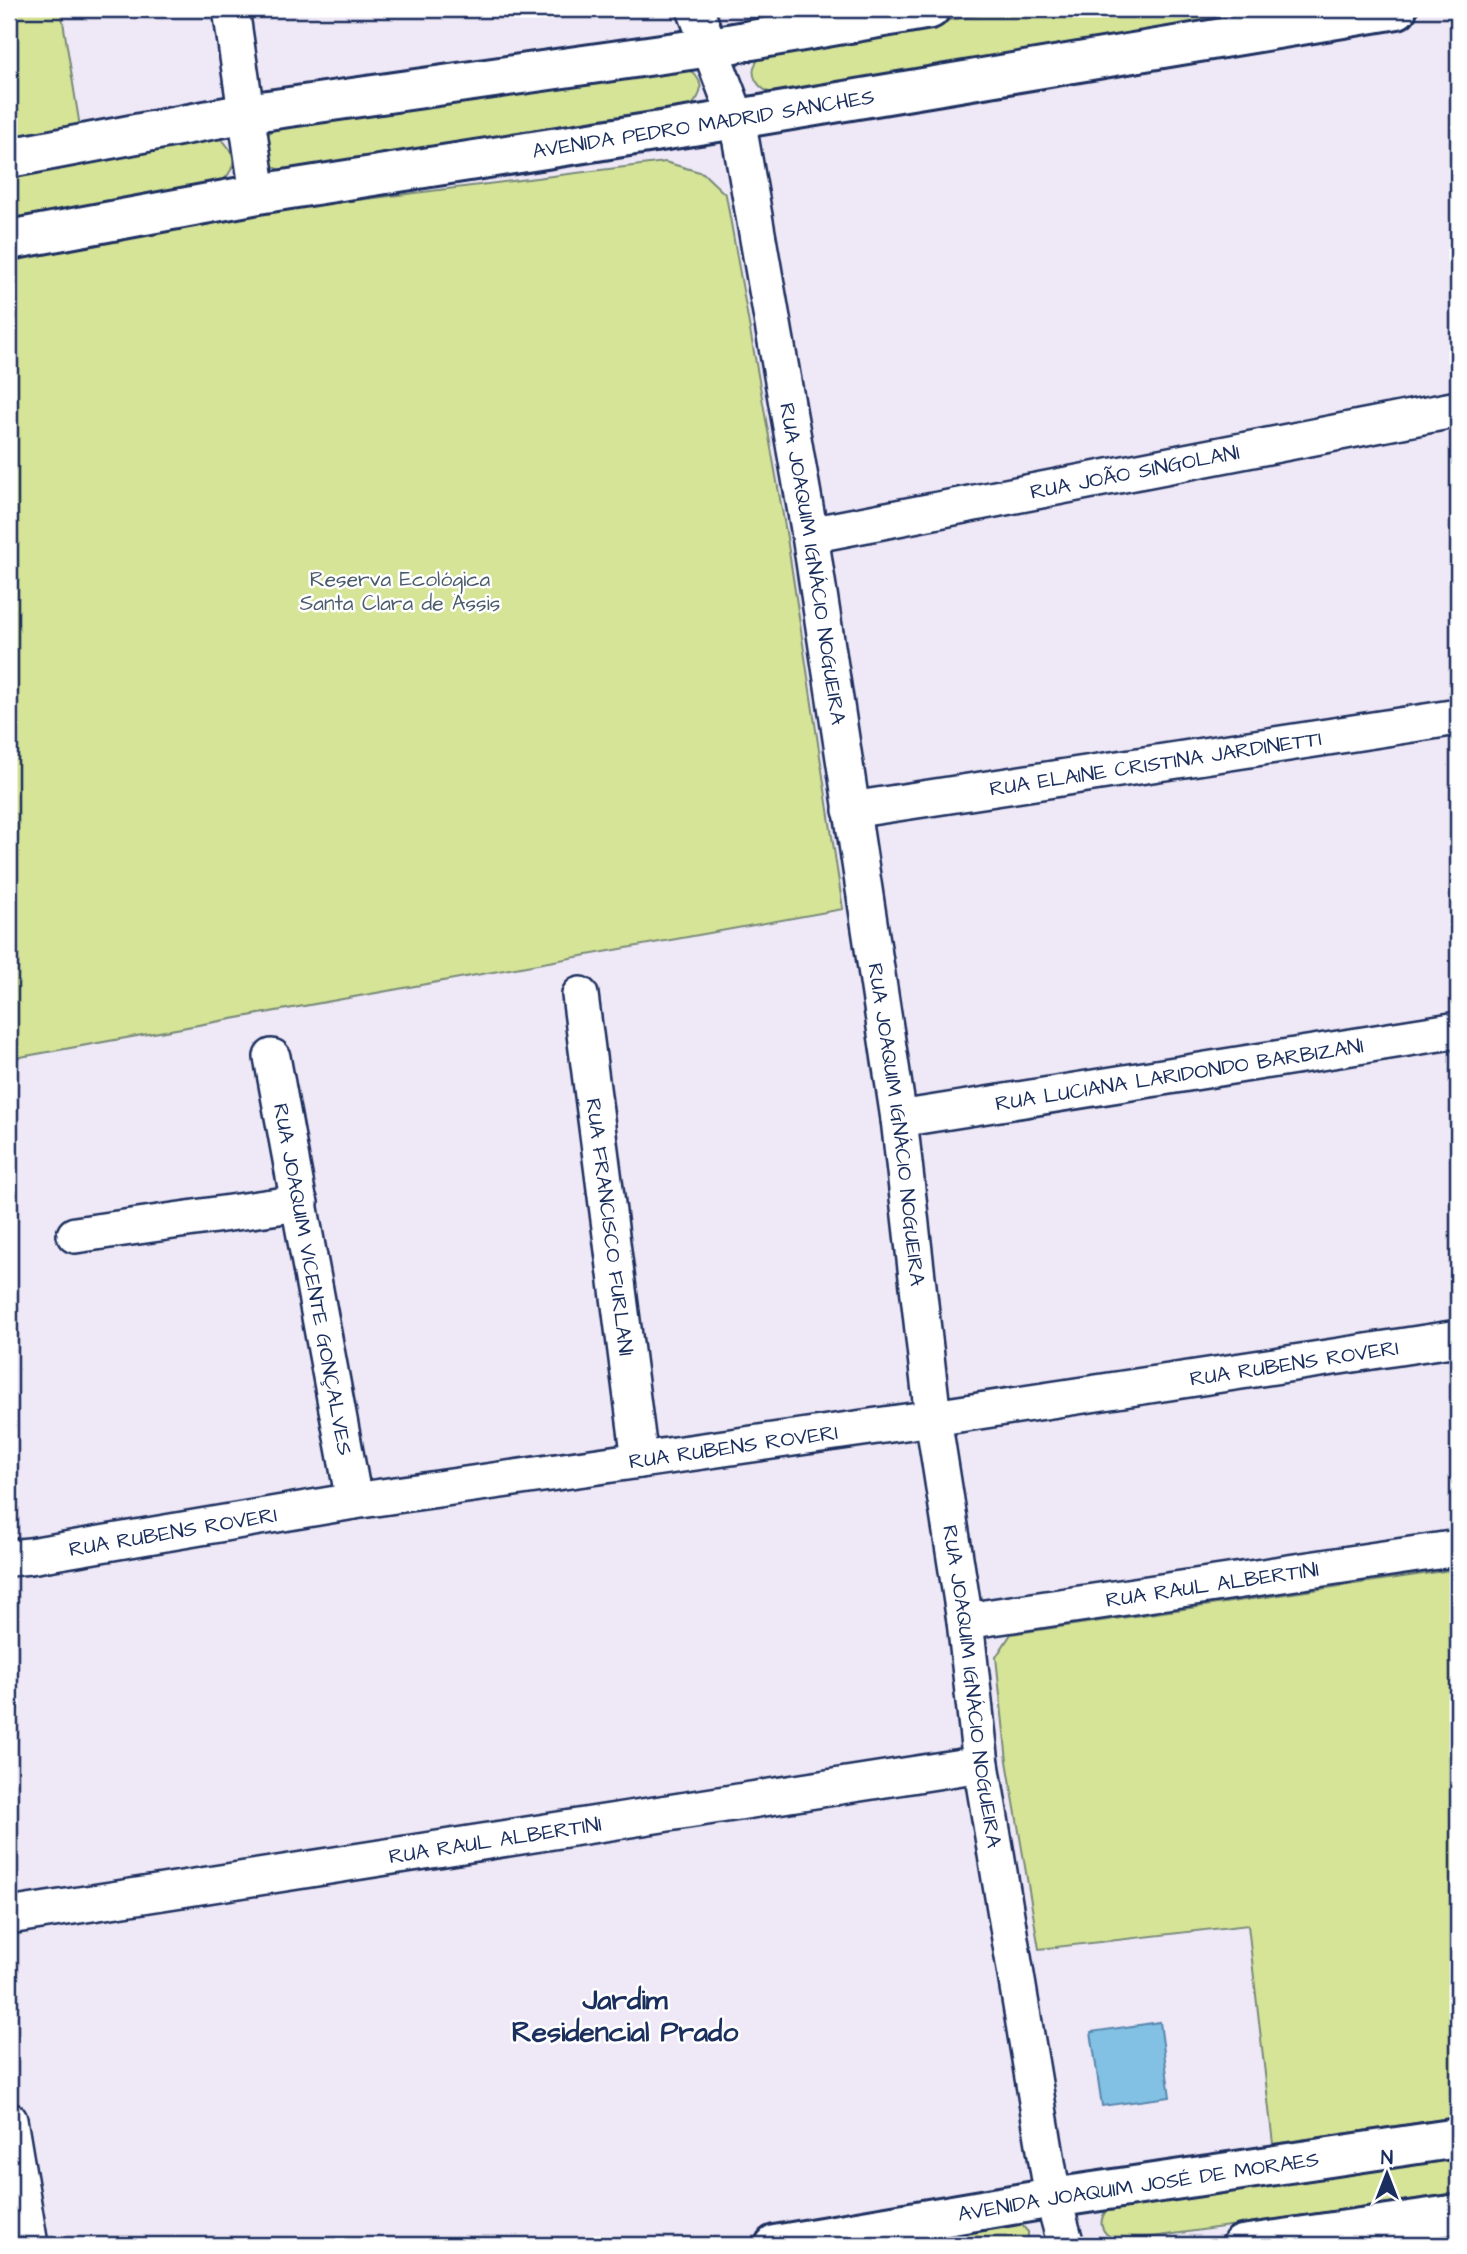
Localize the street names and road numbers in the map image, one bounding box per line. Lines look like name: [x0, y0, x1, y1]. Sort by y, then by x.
street label: AVENIDA PEDRO MADRID SANCHES: [530, 82, 877, 165]
street label: RUA JOAQUIM IGNÁCIO NOGUEIRA: [773, 401, 853, 727]
street label: RUA JOÃO SINGOLANI: [1028, 437, 1242, 506]
street label: RUA ELAINE CRISTINA JARDINETTI: [987, 724, 1323, 803]
street label: RUA JOAQUIM IGNÁCIO NOGUEIRA: [861, 961, 932, 1288]
street label: RUA LUCIANA LARIDONDO BARBIZANI: [993, 1031, 1366, 1118]
street label: RUA FRANCISCO FURLANI: [579, 1097, 641, 1358]
street label: RUA JOAQUIM VICENTE GONÇALVES: [266, 1101, 360, 1458]
street label: RUA RUBENS ROVERI: [1188, 1333, 1401, 1393]
street label: RUA RUBENS ROVERI: [627, 1417, 840, 1476]
street label: RUA RUBENS ROVERI: [67, 1500, 279, 1564]
street label: RUA JOAQUIM IGNÁCIO NOGUEIRA: [936, 1523, 1009, 1850]
street label: RUA RAUL ALBERTINI: [1104, 1554, 1321, 1614]
street label: RUA RAUL ALBERTINI: [387, 1809, 603, 1871]
street label: AVENIDA JOAQUIM JOSÉ DE MORAES: [955, 2144, 1321, 2228]

